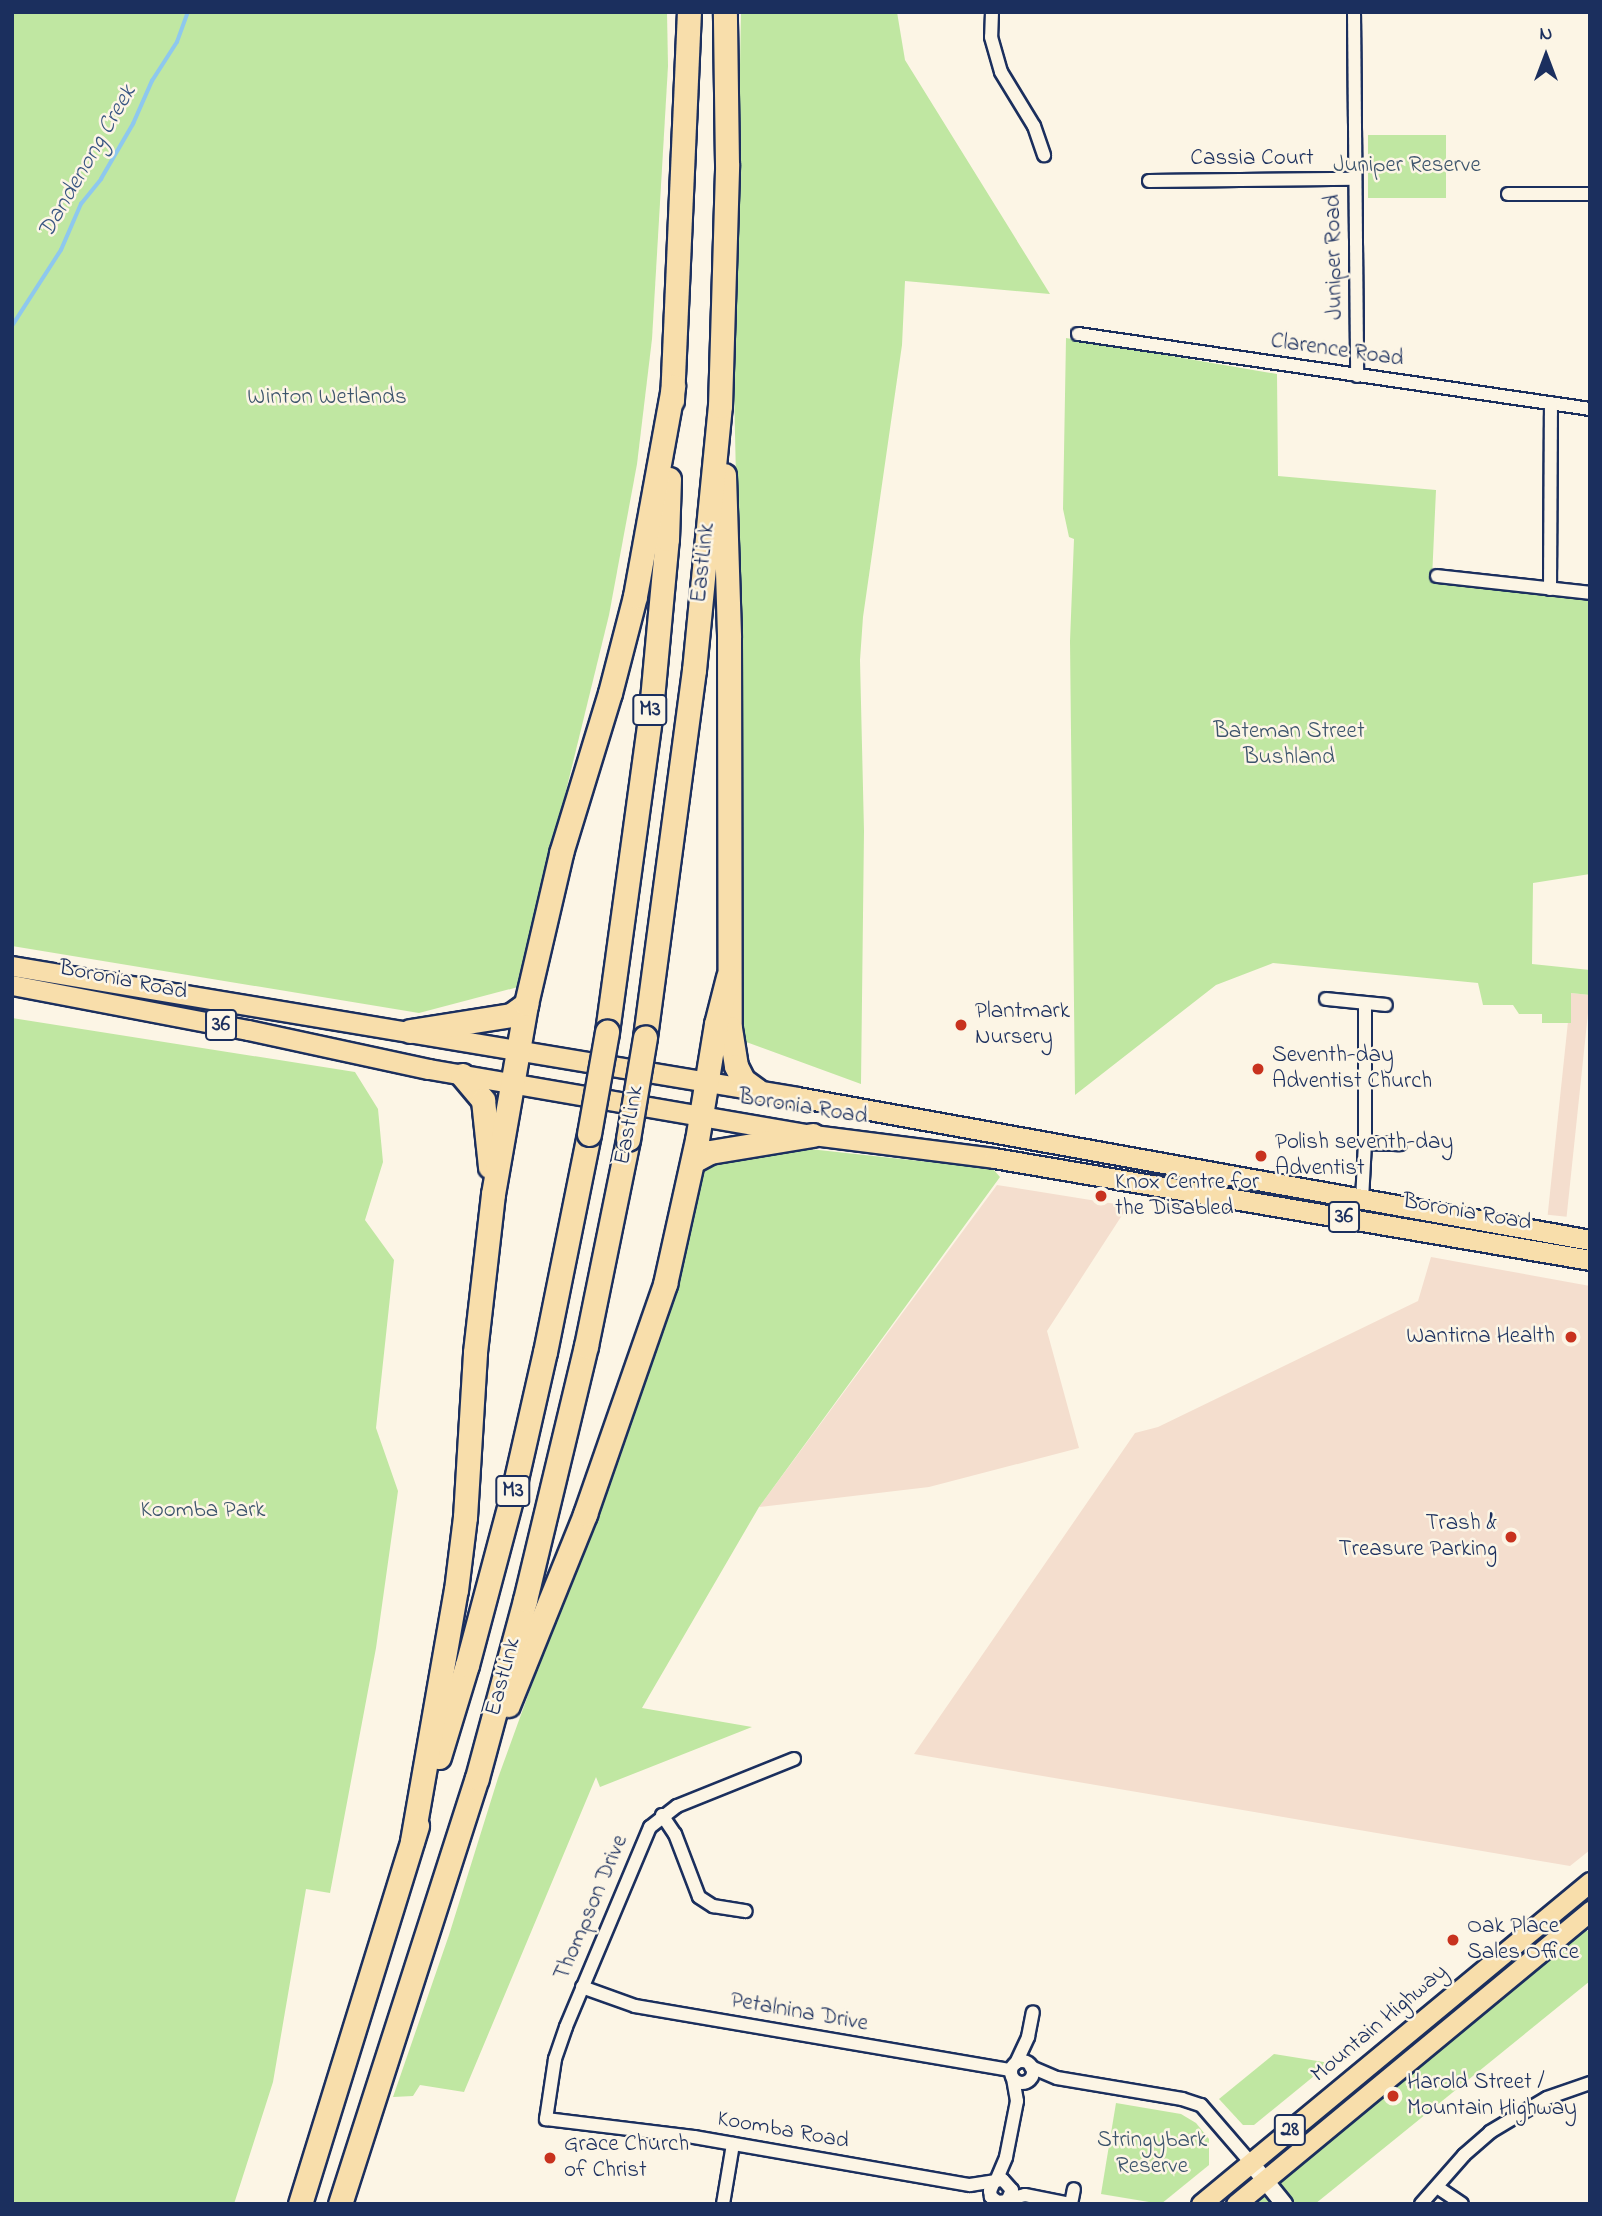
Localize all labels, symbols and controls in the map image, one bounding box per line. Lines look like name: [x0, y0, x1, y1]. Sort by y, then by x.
north arrow: [1511, 21, 1581, 91]
text: N: [1540, 21, 1552, 48]
water label: Dandenong Creek: [32, 80, 144, 244]
street label: Cassia Court: [1190, 145, 1314, 173]
park label: Juniper Reserve: [1333, 152, 1481, 180]
street label: Juniper Road: [1320, 194, 1350, 320]
street label: Clarence Road: [1269, 328, 1405, 374]
park label: Winton Wetlands: [247, 384, 407, 412]
street label: EastLink: [686, 522, 722, 604]
road number: M3: [631, 692, 669, 728]
park label: Bateman Street Bushland: [1213, 718, 1365, 772]
street label: Boronia Road: [56, 955, 190, 1007]
place label: Plantmark Nursery: [975, 998, 1070, 1052]
road number: 36: [204, 1007, 238, 1042]
marker: Plantmark Nursery: [953, 1017, 969, 1033]
place label: Seventh-day Adventist Church: [1272, 1042, 1432, 1096]
marker: Seventh-day Adventist Church: [1250, 1061, 1266, 1077]
street label: EastLink: [609, 1083, 651, 1167]
street label: Boronia Road: [737, 1084, 869, 1132]
place label: Polish seventh-day Adventist: [1275, 1129, 1453, 1183]
marker: Polish seventh-day Adventist: [1253, 1148, 1269, 1164]
place label: Knox Centre for the Disabled: [1115, 1169, 1259, 1223]
marker: Knox Centre for the Disabled: [1093, 1188, 1109, 1204]
street label: Boronia Road: [1400, 1188, 1534, 1238]
road number: 36: [1326, 1200, 1362, 1234]
place label: Wantirna Health: [1406, 1323, 1555, 1351]
marker: Wantirna Health: [1561, 1327, 1581, 1347]
road number: M3: [494, 1474, 532, 1508]
park label: Koomba Park: [141, 1497, 265, 1525]
place label: Trash & Treasure Parking: [1339, 1510, 1497, 1564]
marker: Trash & Treasure Parking: [1503, 1529, 1519, 1545]
street label: EastLink: [480, 1635, 528, 1719]
street label: Thompson Drive: [549, 1831, 635, 1985]
place label: Oak Place Sales Office: [1467, 1913, 1579, 1967]
marker: Oak Place Sales Office: [1445, 1932, 1461, 1948]
street label: Mountain Highway: [1306, 1959, 1454, 2089]
street label: Petalnina Drive: [728, 1987, 870, 2039]
place label: Harold Street / Mountain Highway: [1407, 2069, 1577, 2123]
marker: Harold Street / Mountain Highway: [1385, 2088, 1401, 2104]
street label: Koomba Road: [715, 2106, 851, 2156]
road number: 28: [1272, 2112, 1308, 2148]
park label: Stringybark Reserve: [1097, 2127, 1207, 2181]
place label: Grace Church of Christ: [564, 2131, 689, 2185]
marker: Grace Church of Christ: [542, 2150, 558, 2166]

